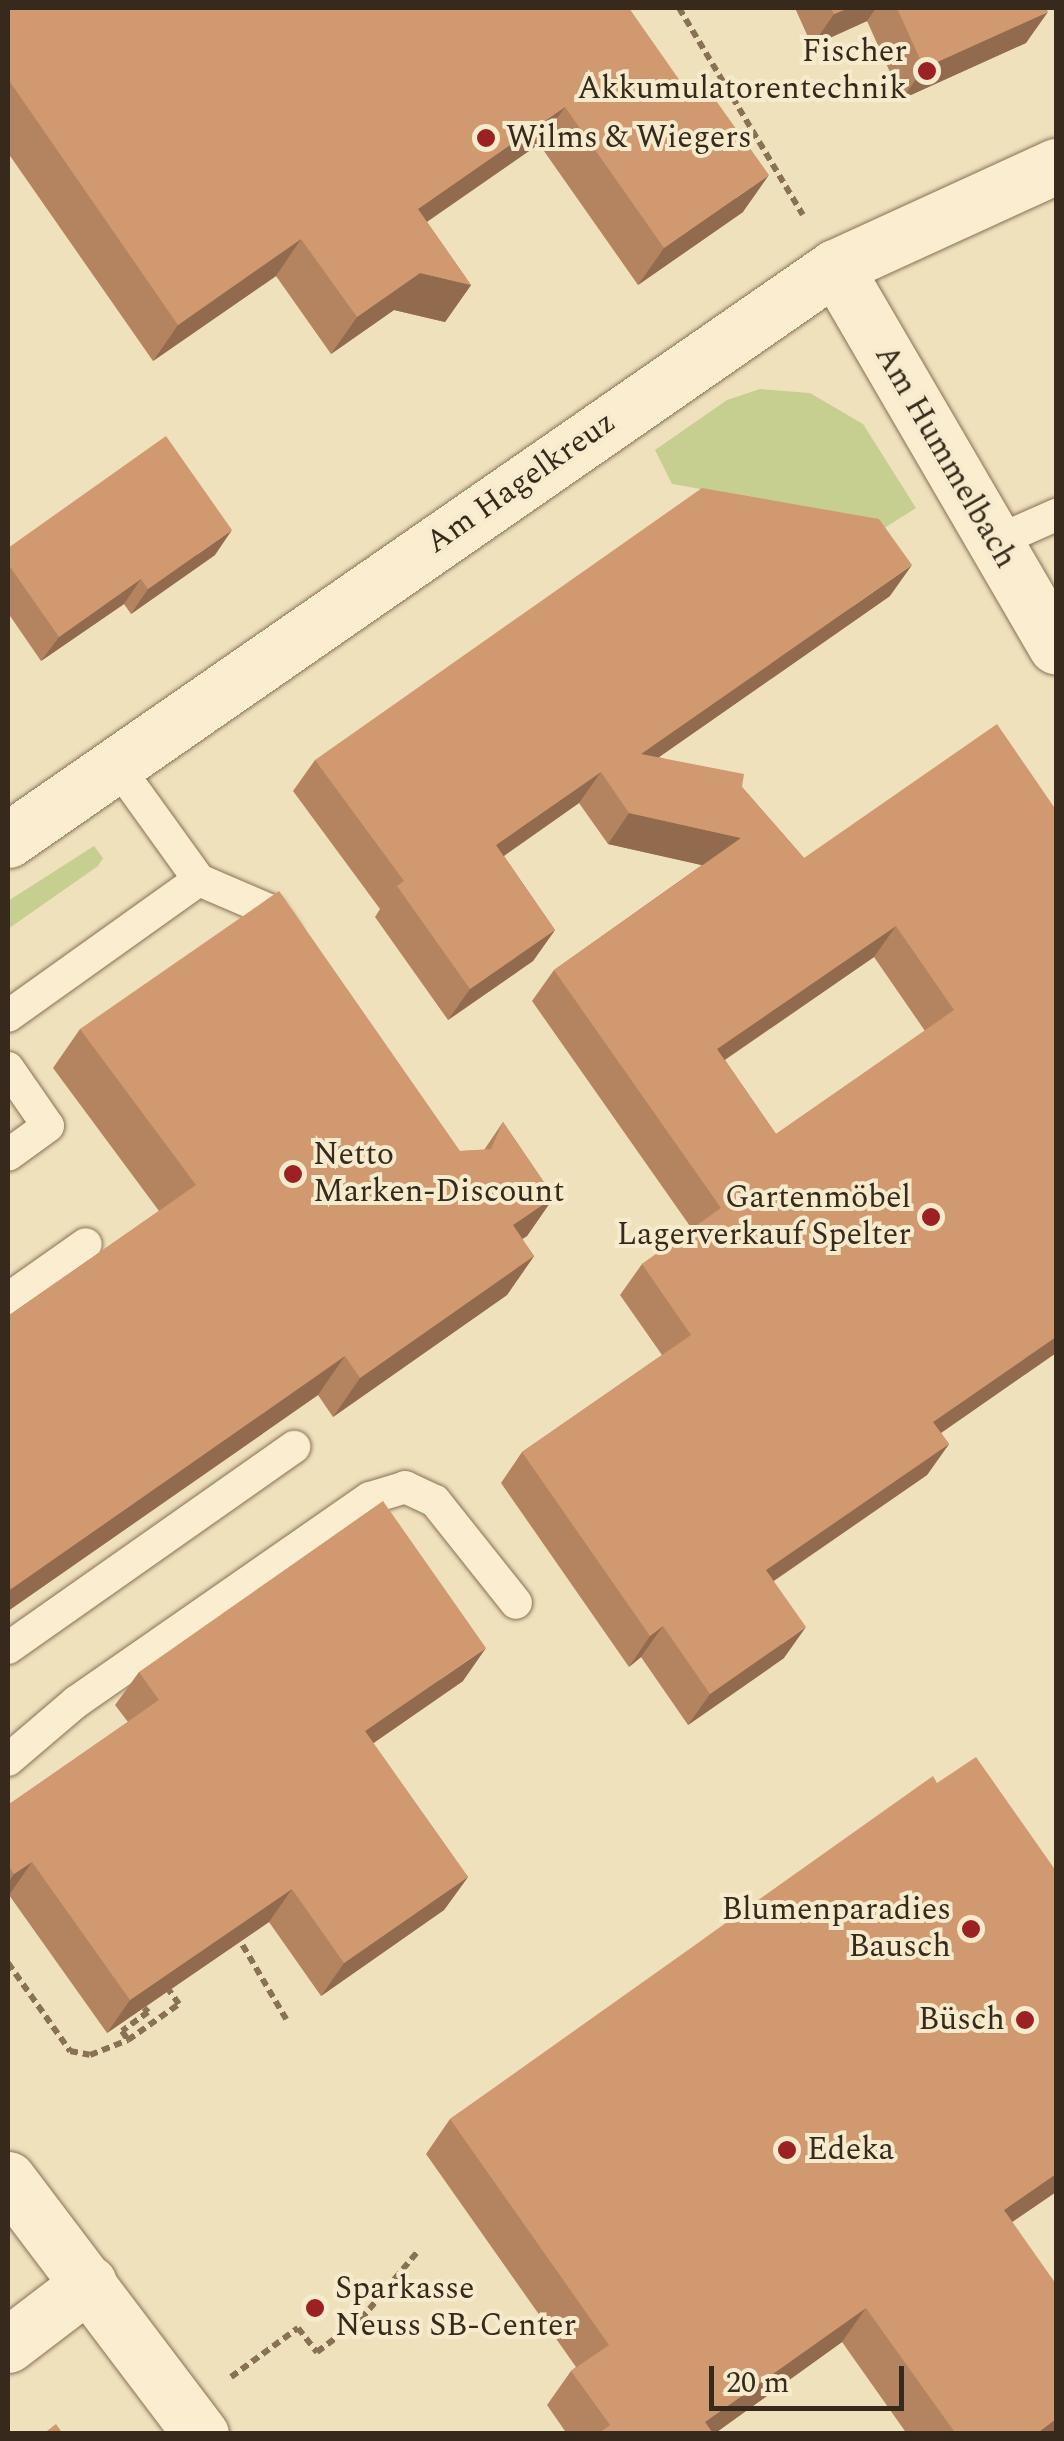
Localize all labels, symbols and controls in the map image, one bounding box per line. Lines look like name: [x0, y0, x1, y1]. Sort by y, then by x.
place label: Fischer Akkumulatorentechnik: [577, 34, 907, 109]
marker: Fischer Akkumulatorentechnik: [916, 60, 938, 82]
place label: Wilms & Wiegers: [506, 119, 752, 157]
marker: Wilms & Wiegers: [475, 127, 497, 149]
street label: Am Hummelbach: [866, 339, 1024, 575]
street label: Am Hagelkreuz: [419, 403, 623, 563]
place label: Netto Marken-Discount: [313, 1137, 565, 1212]
marker: Netto Marken-Discount: [282, 1163, 304, 1185]
place label: Gartenmöbel Lagerverkauf Spelter: [617, 1180, 911, 1255]
marker: Gartenmöbel Lagerverkauf Spelter: [920, 1206, 942, 1228]
place label: Blumenparadies Bausch: [721, 1892, 951, 1967]
marker: Blumenparadies Bausch: [960, 1918, 982, 1940]
place label: Büsch: [918, 2001, 1005, 2039]
marker: Büsch: [1014, 2009, 1036, 2031]
place label: Edeka: [807, 2131, 894, 2169]
marker: Edeka: [776, 2139, 798, 2161]
place label: Sparkasse Neuss SB-Center: [335, 2271, 576, 2346]
marker: Sparkasse Neuss SB-Center: [304, 2297, 326, 2319]
scale bar: [714, 2346, 909, 2408]
text: 20 m: [726, 2360, 789, 2406]

